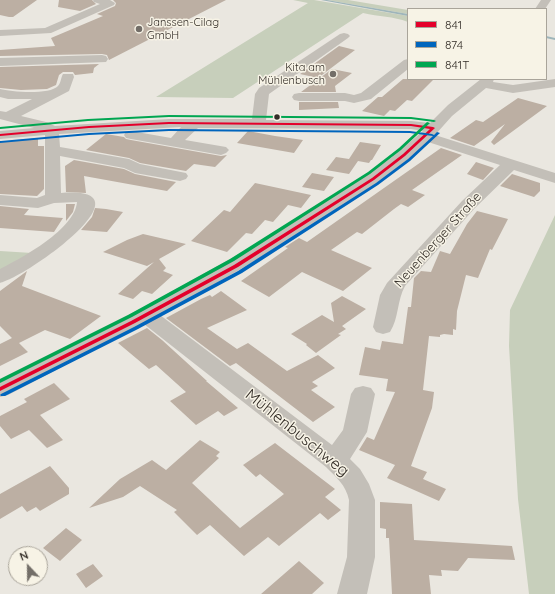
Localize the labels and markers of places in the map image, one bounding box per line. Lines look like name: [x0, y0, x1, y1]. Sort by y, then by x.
place label: Janssen-Cilag GmbH: [147, 16, 219, 42]
marker: Janssen-Cilag GmbH: [134, 24, 144, 34]
place label: Kita am Mühlenbusch: [258, 61, 325, 87]
marker: Kita am Mühlenbusch: [328, 69, 338, 79]
unlabelled marker: [272, 112, 282, 122]

